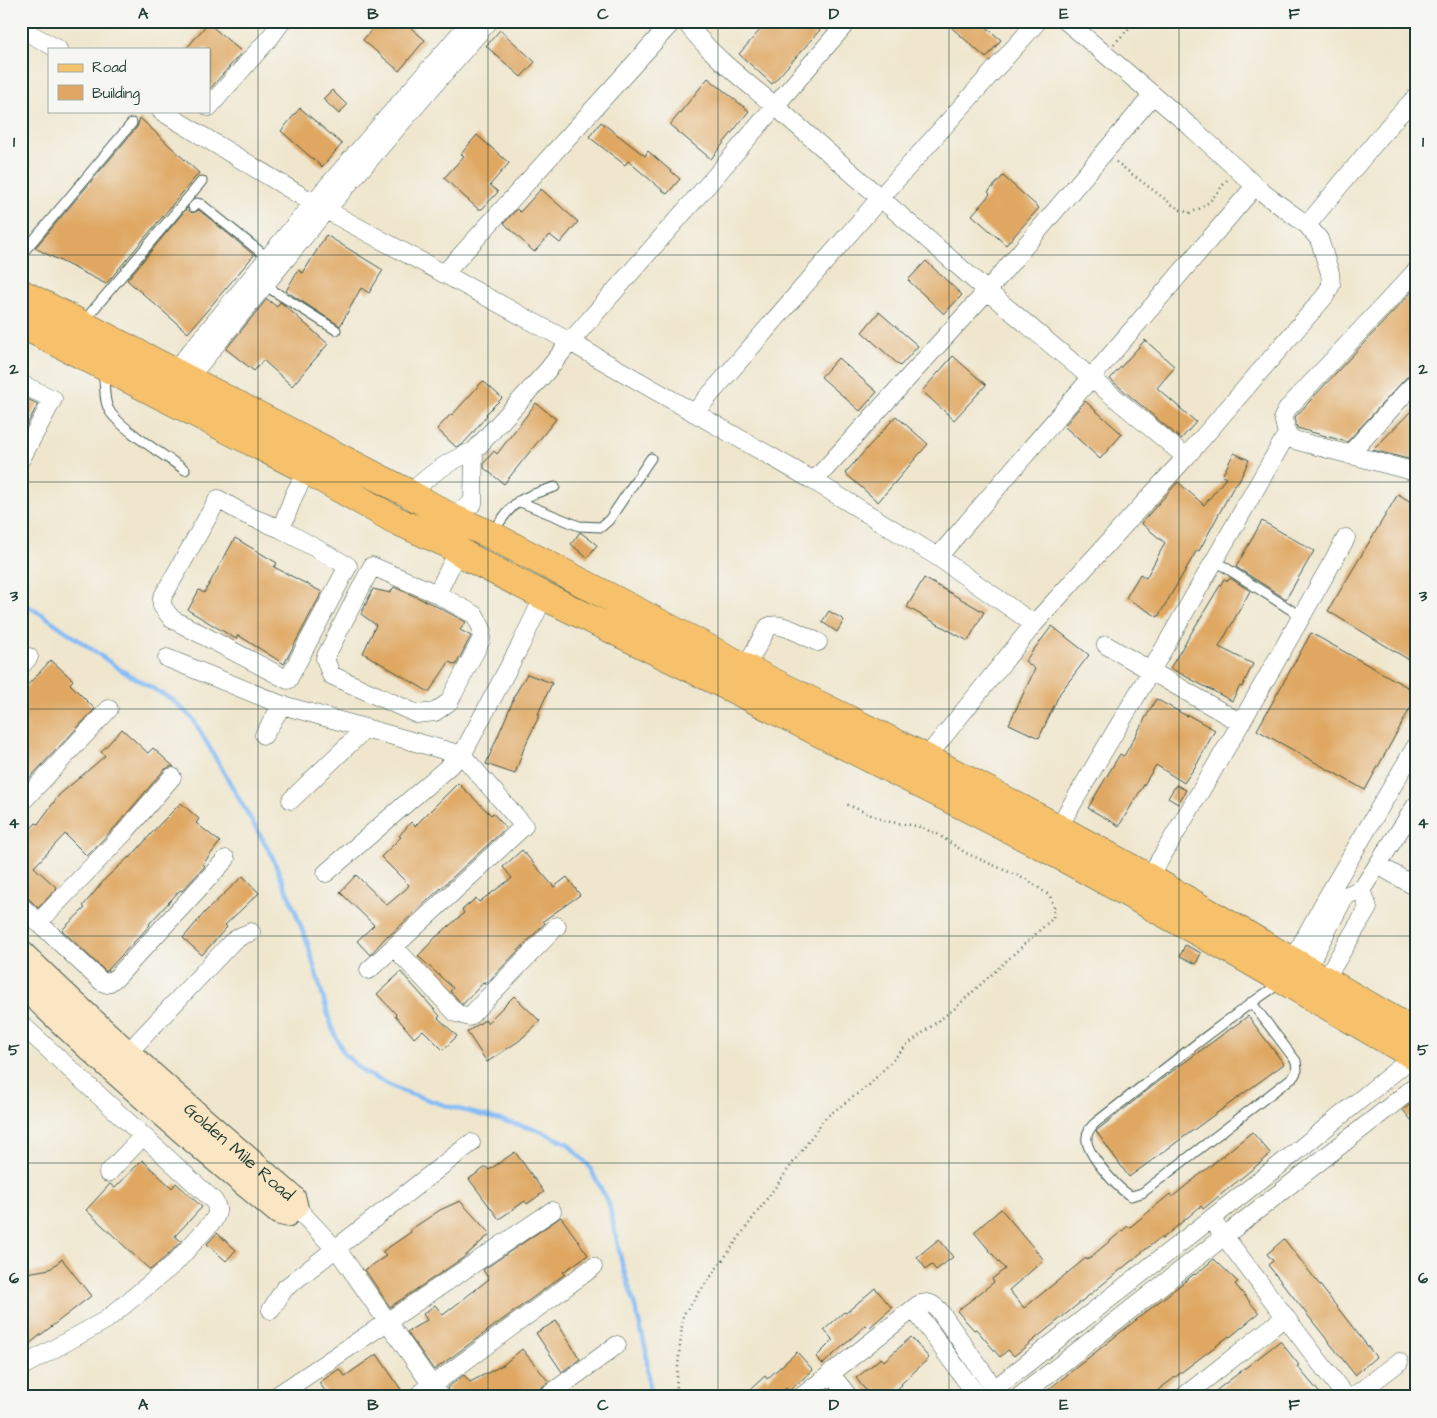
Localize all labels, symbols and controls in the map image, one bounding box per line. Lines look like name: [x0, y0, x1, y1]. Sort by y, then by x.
text: A: [138, 3, 149, 25]
text: B: [367, 3, 379, 25]
text: C: [597, 3, 609, 25]
text: D: [829, 3, 840, 25]
text: E: [1059, 3, 1069, 25]
text: F: [1288, 3, 1300, 25]
legend: [48, 48, 210, 112]
text: Road: [92, 57, 127, 78]
text: Building: [92, 83, 140, 105]
text: 1: [13, 131, 16, 153]
text: 1: [1422, 131, 1425, 153]
text: 2: [8, 358, 19, 380]
text: 2: [1417, 358, 1428, 380]
text: 3: [9, 585, 19, 607]
text: 3: [1418, 585, 1428, 607]
text: 4: [9, 812, 20, 834]
text: 4: [1418, 812, 1429, 834]
text: 5: [8, 1039, 20, 1061]
text: 5: [1417, 1039, 1429, 1061]
street label: Golden Mile Road: [178, 1096, 300, 1207]
text: 6: [9, 1267, 19, 1289]
text: 6: [1418, 1267, 1428, 1289]
text: A: [138, 1394, 149, 1416]
text: B: [367, 1394, 379, 1416]
text: C: [597, 1394, 609, 1416]
text: D: [829, 1394, 840, 1416]
text: E: [1059, 1394, 1069, 1416]
text: F: [1288, 1394, 1300, 1416]

